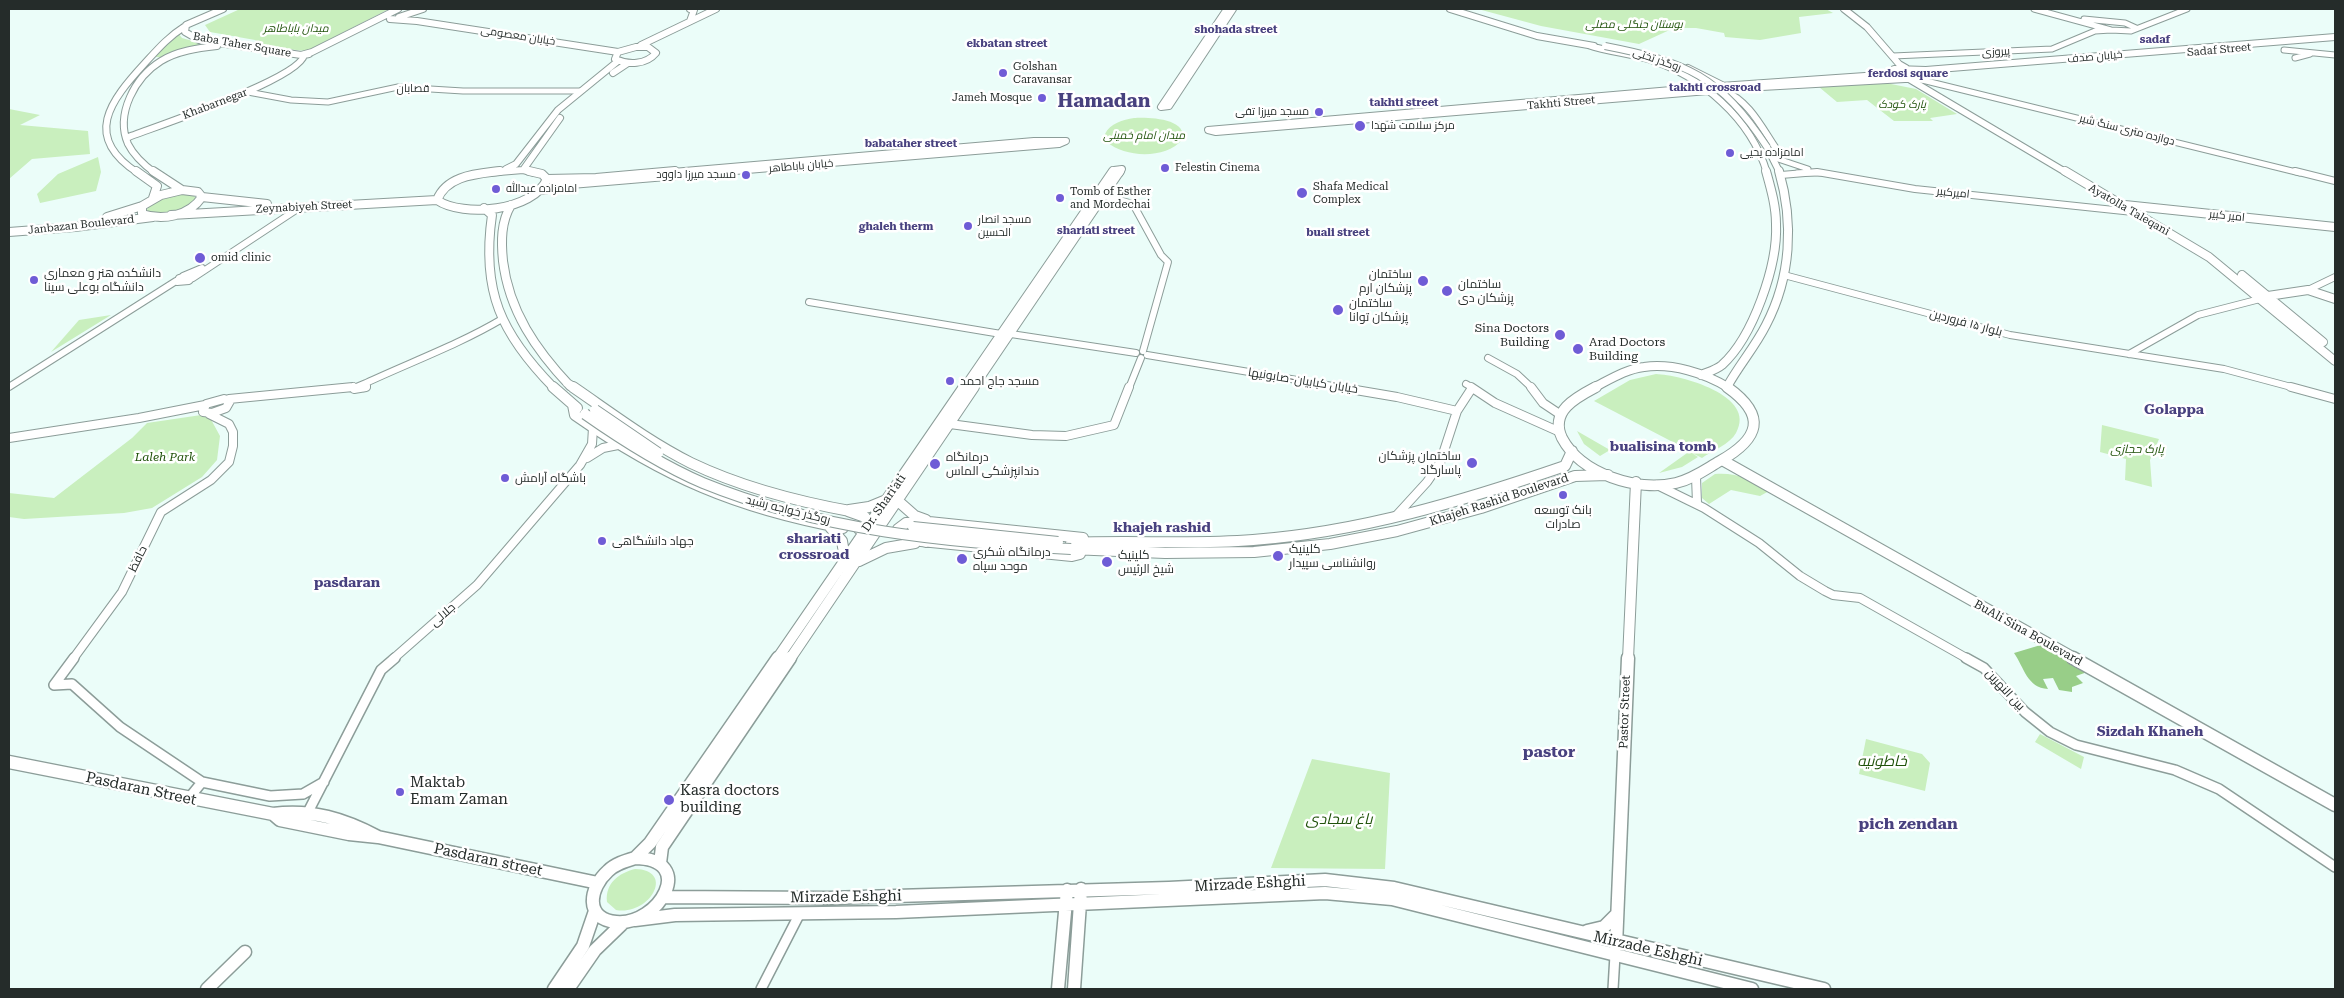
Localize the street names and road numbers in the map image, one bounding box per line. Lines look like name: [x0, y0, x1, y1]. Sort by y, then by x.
street label: خیابان معصومی: [480, 24, 556, 48]
street label: Baba Taher Square: [192, 30, 292, 60]
street label: Sadaf Street: [2186, 41, 2252, 59]
street label: پیروزی: [1982, 45, 2010, 59]
street label: روگذر تختی: [1631, 46, 1683, 74]
street label: خیابان صدف: [2067, 48, 2123, 66]
street label: قصابان: [397, 82, 429, 96]
street label: Khabarnegar: [181, 86, 249, 122]
street label: Takhti Street: [1526, 93, 1596, 113]
street label: دوازده متری سنگ شیر: [2078, 112, 2176, 148]
street label: خیابان باباطاهر: [768, 157, 834, 175]
street label: Ayatolla Taleqani: [2086, 181, 2172, 239]
street label: امیرکبیر: [1936, 185, 1970, 201]
street label: Zeynabiyeh Street: [255, 198, 353, 216]
street label: امیر کبیر: [2208, 208, 2246, 224]
street label: Janbazan Boulevard: [27, 213, 135, 237]
street label: بلوار ۱۵ فروردین: [1928, 306, 2004, 340]
street label: خیابان کبابیان-صابونیها: [1247, 365, 1359, 397]
street label: Dr. Shari'ati: [859, 471, 909, 535]
street label: Khajeh Rashid Boulevard: [1428, 471, 1570, 529]
street label: روگذر خواجه رشید: [744, 493, 832, 527]
street label: حافظ: [126, 544, 150, 574]
street label: BuAli Sina Boulevard: [1971, 597, 2085, 669]
street label: جلالی: [427, 600, 459, 630]
street label: بین النهرین: [1982, 666, 2028, 714]
street label: Pastor Street: [1617, 675, 1633, 749]
street label: Pasdaran Street: [84, 768, 198, 810]
street label: Pasdaran street: [432, 840, 544, 880]
street label: Mirzade Eshghi: [1194, 872, 1306, 896]
street label: Mirzade Eshghi: [790, 887, 902, 907]
street label: Mirzade Eshghi: [1592, 928, 1704, 970]

